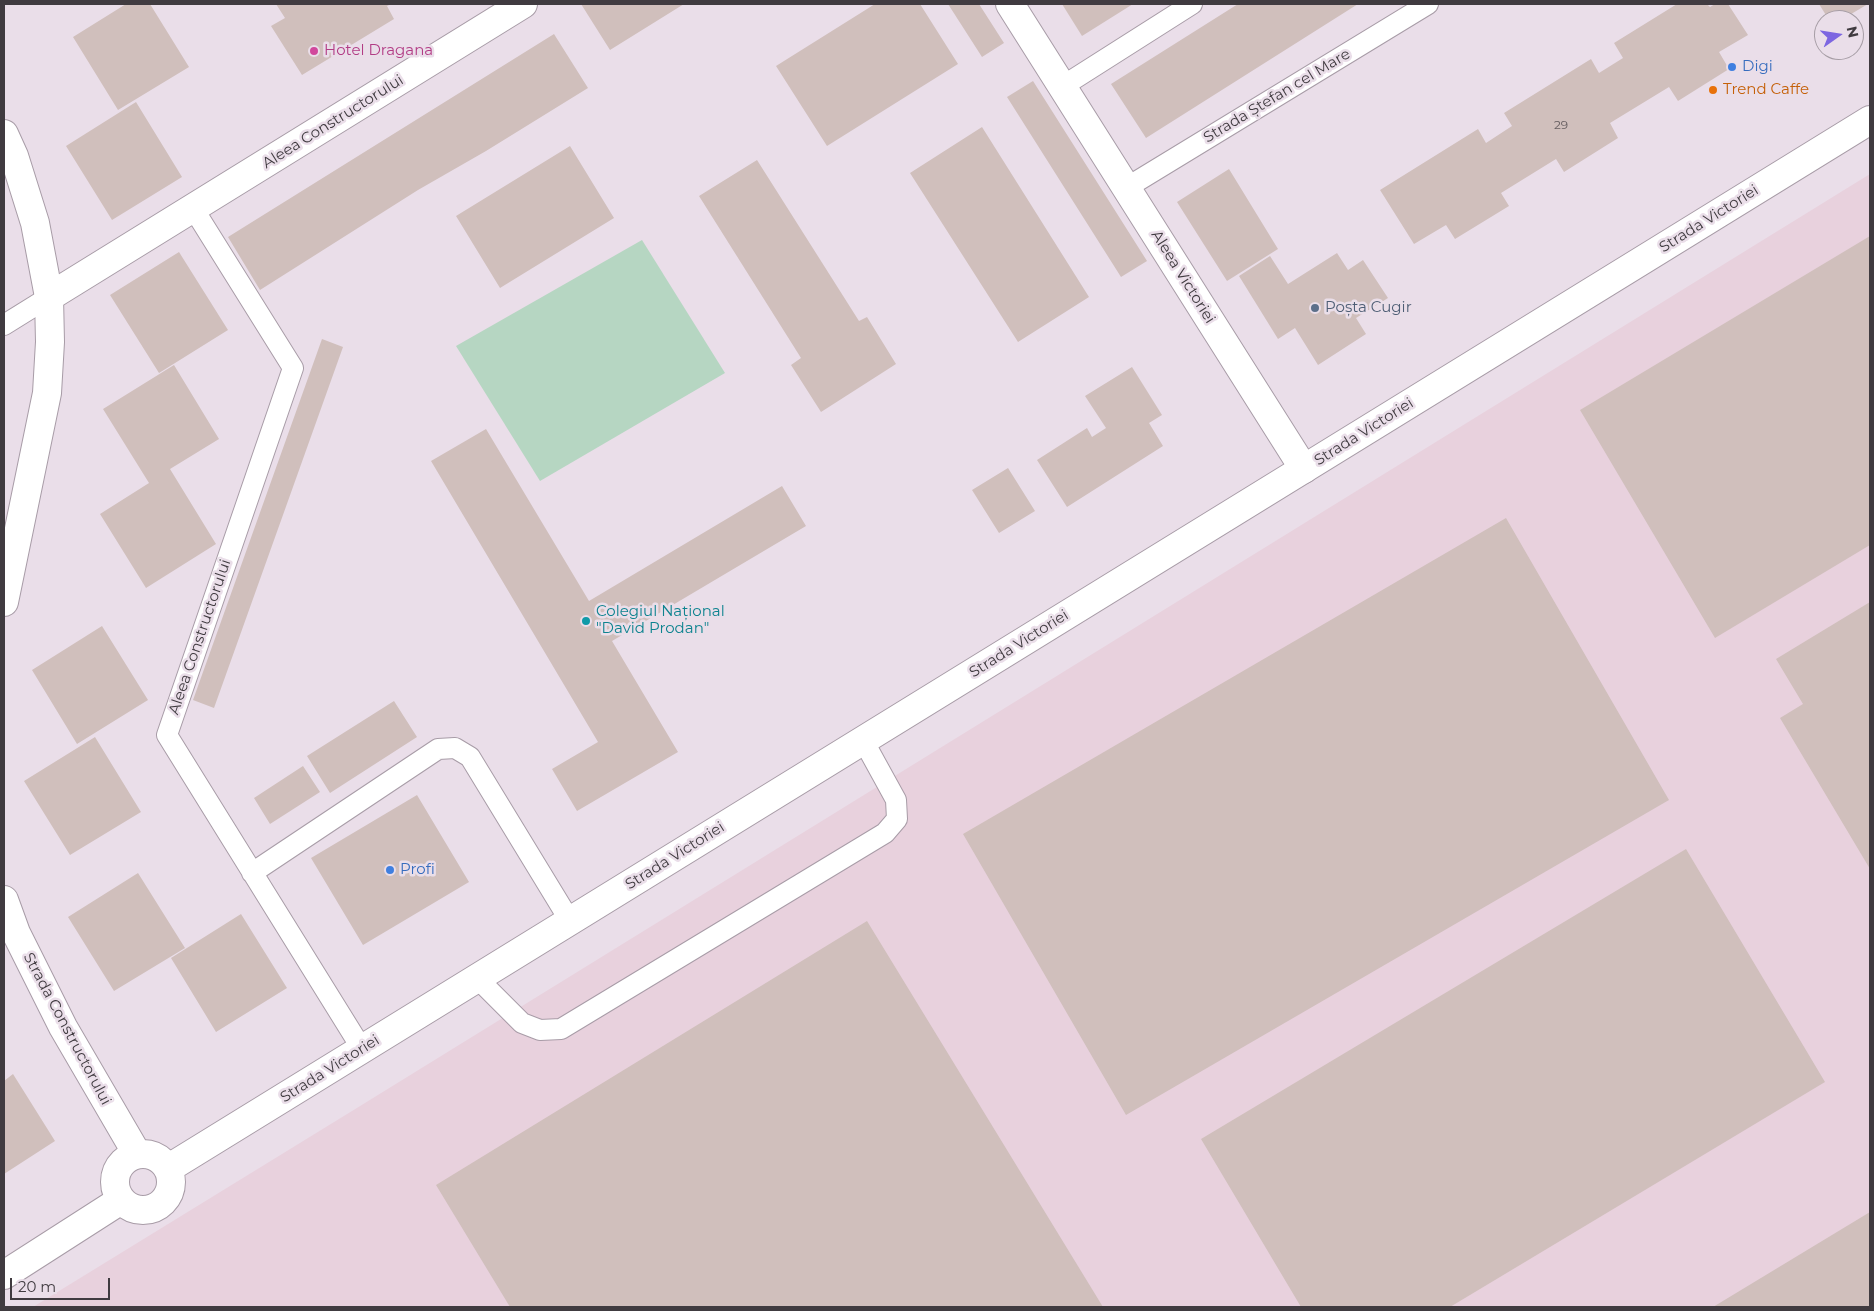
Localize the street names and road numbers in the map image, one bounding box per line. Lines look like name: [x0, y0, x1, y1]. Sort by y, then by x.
street label: Strada Ștefan cel Mare: [1200, 45, 1354, 147]
street label: Aleea Constructorului: [259, 71, 407, 173]
street label: Strada Victoriei: [1656, 181, 1762, 257]
street label: Aleea Victoriei: [1147, 227, 1219, 327]
street label: Strada Victoriei: [1311, 394, 1417, 470]
street label: Aleea Constructorului: [165, 557, 235, 717]
street label: Strada Victoriei: [966, 606, 1072, 682]
street label: Strada Victoriei: [622, 818, 728, 894]
street label: Strada Constructorului: [19, 950, 115, 1108]
street label: Strada Victoriei: [277, 1031, 383, 1107]

